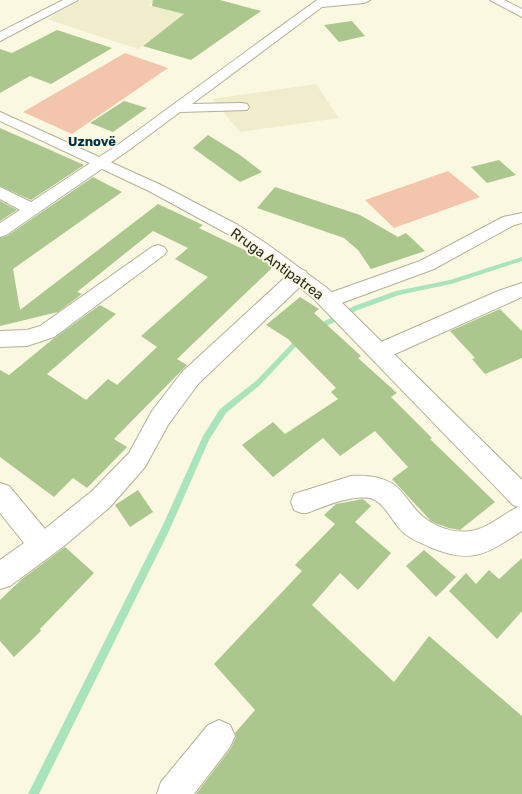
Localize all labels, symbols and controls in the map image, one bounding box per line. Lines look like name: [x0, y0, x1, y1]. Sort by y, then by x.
district label: Uznovë: [68, 134, 116, 149]
street label: Rruga Antipatrea: [227, 225, 327, 303]

